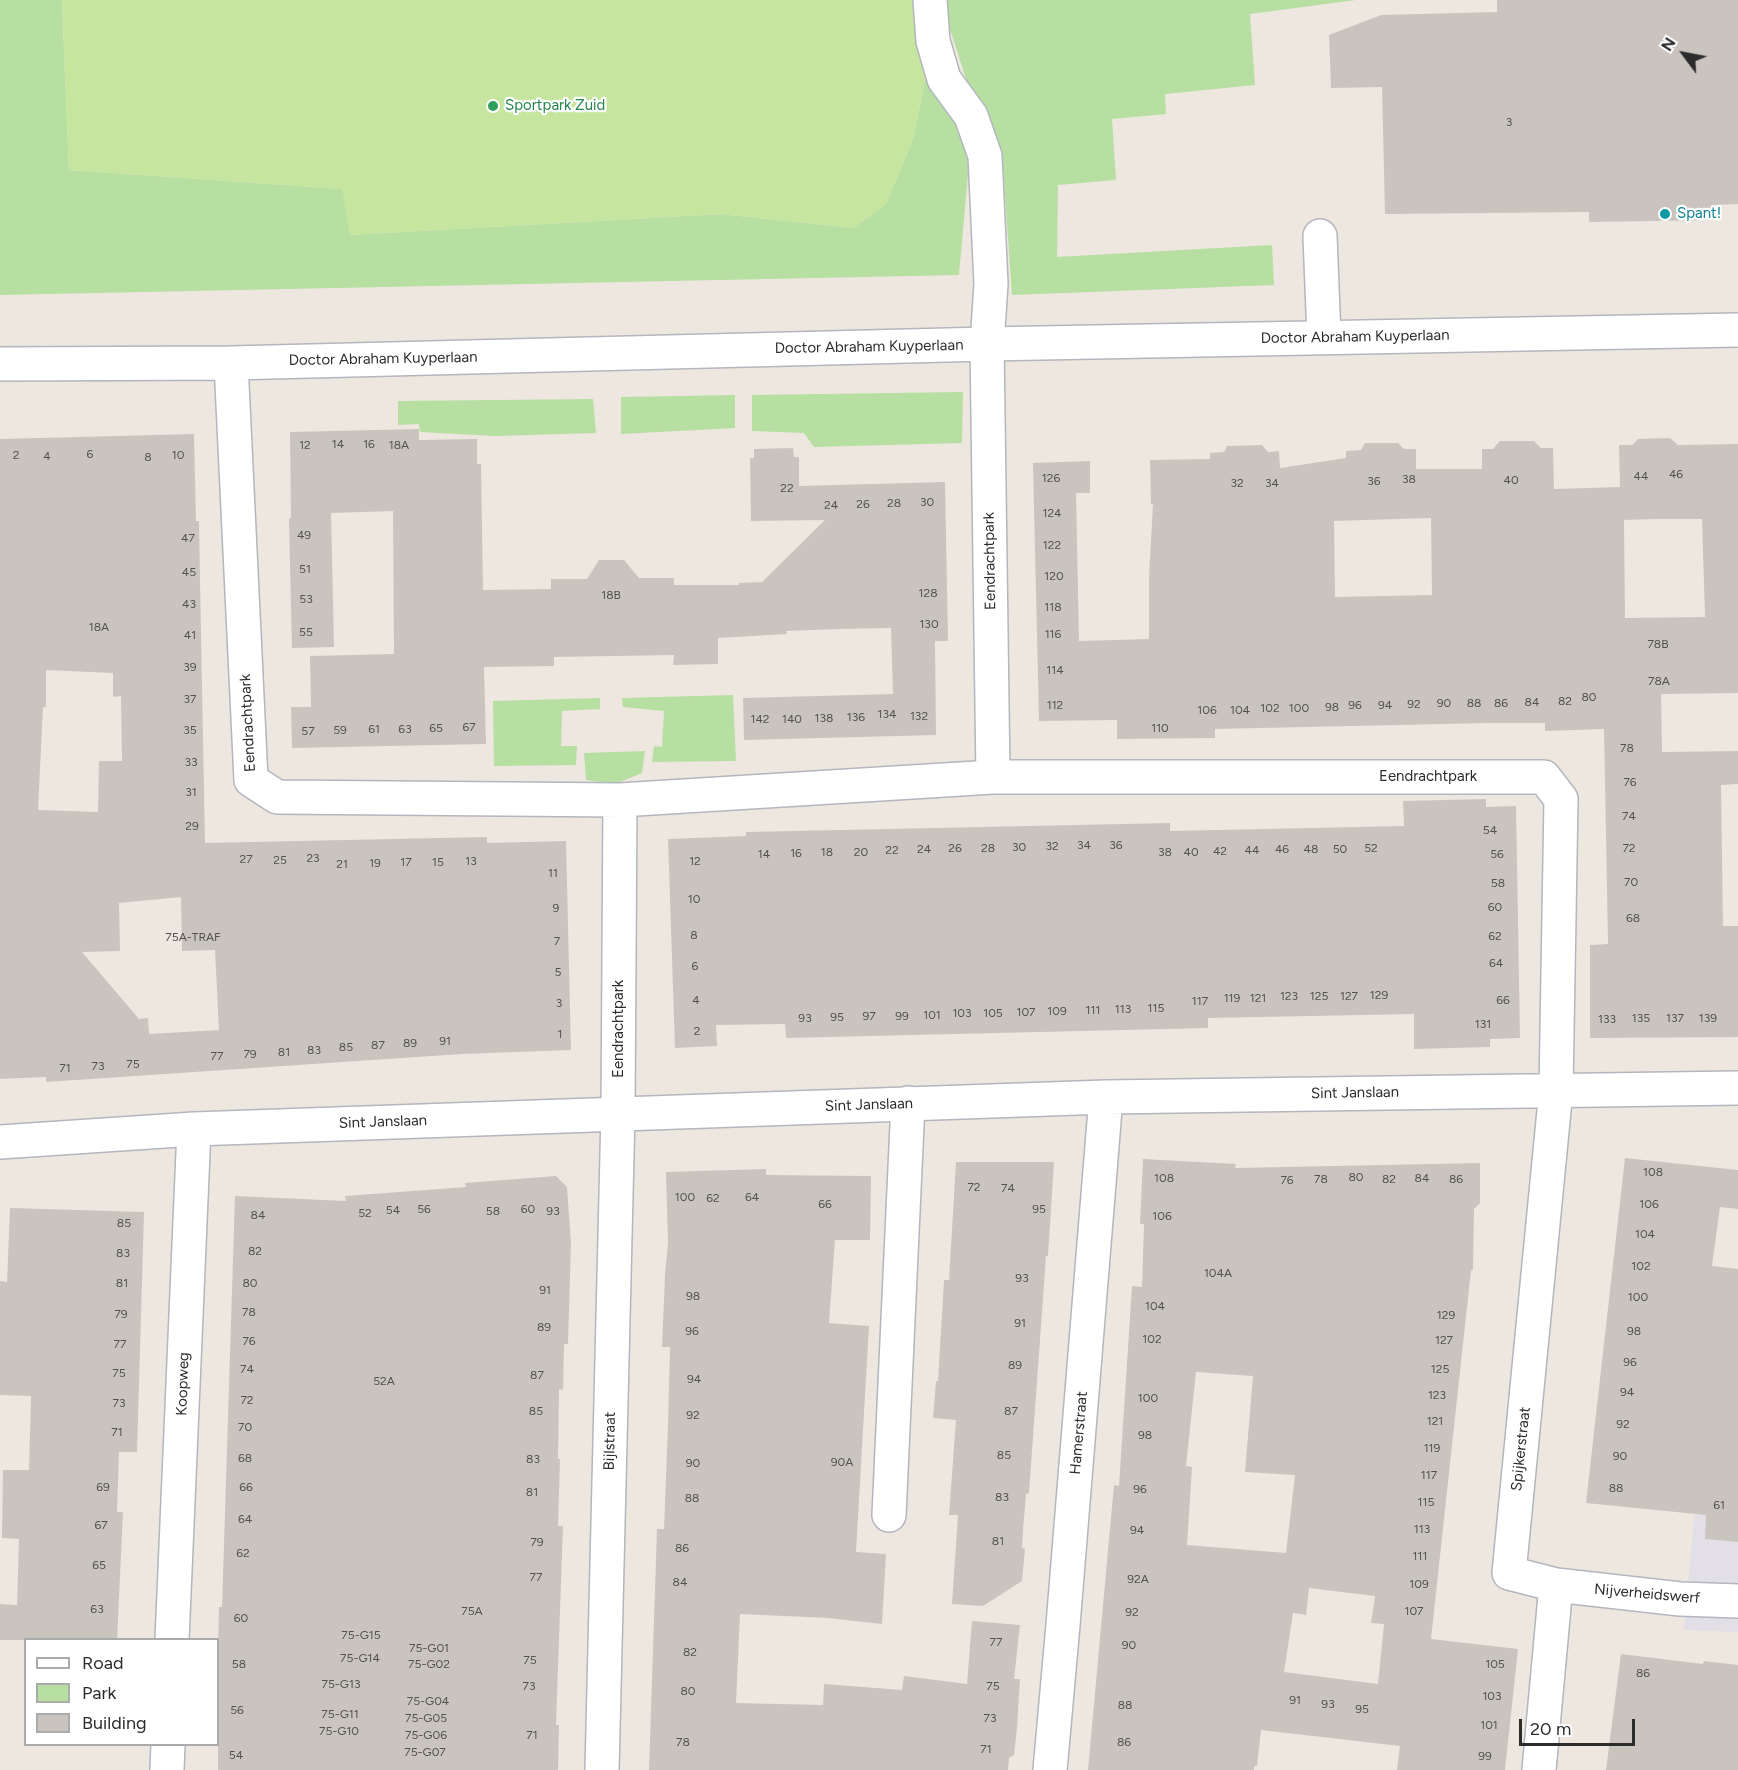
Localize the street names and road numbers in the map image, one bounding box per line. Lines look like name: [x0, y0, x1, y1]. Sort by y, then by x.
street label: Doctor Abraham Kuyperlaan: [1260, 326, 1450, 348]
street label: Doctor Abraham Kuyperlaan: [774, 336, 964, 358]
street label: Doctor Abraham Kuyperlaan: [288, 348, 478, 370]
street label: Eendrachtpark: [980, 512, 1000, 610]
street label: Eendrachtpark: [236, 674, 260, 772]
street label: Eendrachtpark: [1379, 768, 1477, 786]
street label: Eendrachtpark: [610, 980, 628, 1078]
street label: Sint Janslaan: [1311, 1083, 1399, 1103]
street label: Sint Janslaan: [825, 1094, 913, 1116]
street label: Sint Janslaan: [339, 1111, 427, 1133]
street label: Koopweg: [173, 1352, 193, 1416]
street label: Hamerstraat: [1066, 1391, 1092, 1475]
street label: Spijkerstraat: [1508, 1406, 1534, 1492]
street label: Bijlstraat: [600, 1412, 620, 1470]
street label: Nijverheidswerf: [1593, 1580, 1701, 1608]

